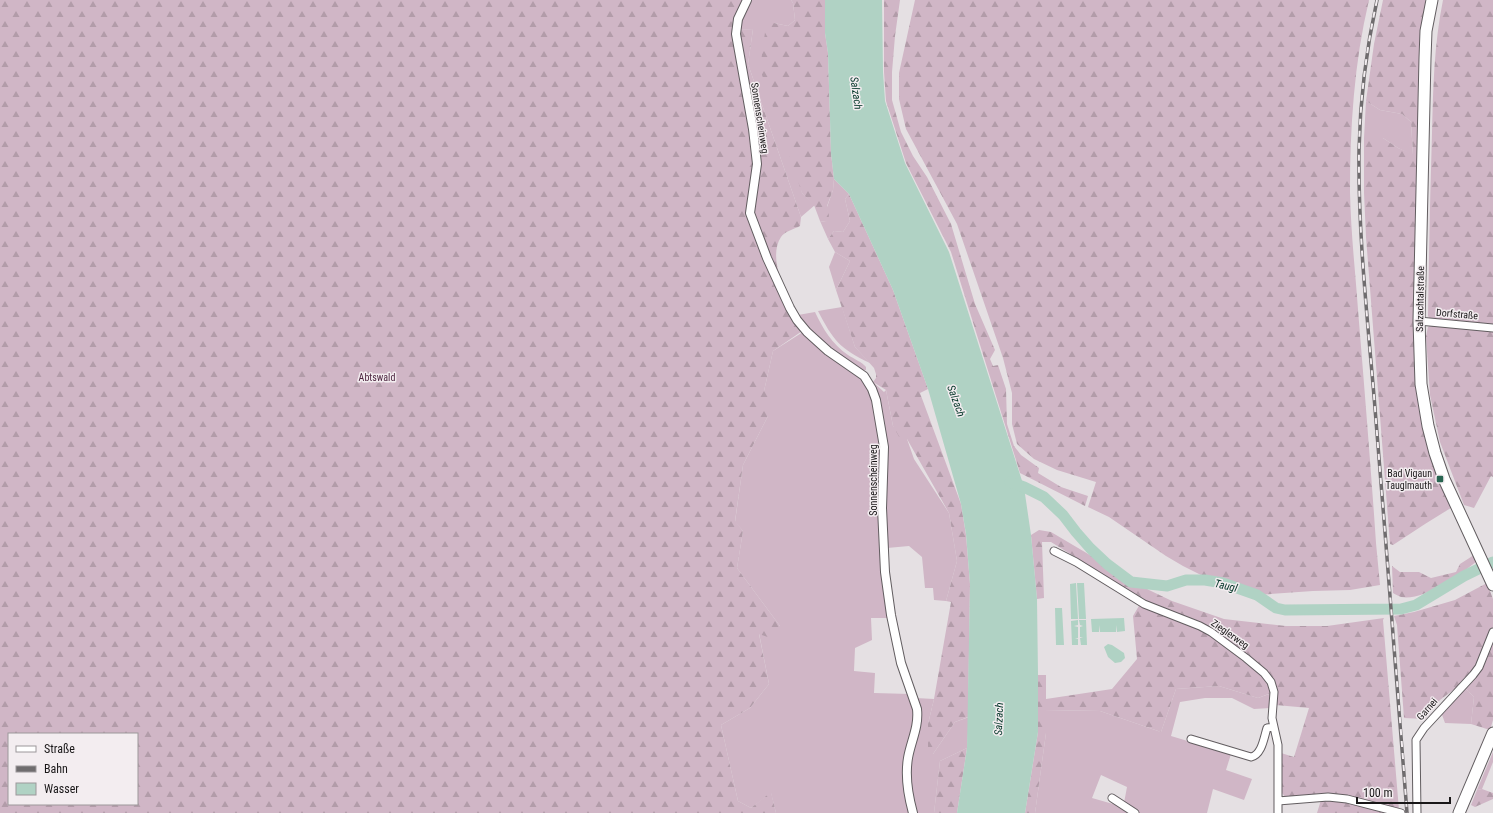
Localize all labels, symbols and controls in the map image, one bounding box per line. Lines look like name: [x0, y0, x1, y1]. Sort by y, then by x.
water label: Salzach: [847, 76, 865, 110]
street label: Sonnenscheinweg: [749, 82, 771, 154]
street label: Salzachtalstraße: [1414, 266, 1426, 332]
street label: Dorfstraße: [1436, 307, 1479, 321]
park label: Abtswald: [359, 372, 395, 383]
water label: Salzach: [944, 383, 968, 419]
street label: Sonnenscheinweg: [868, 444, 879, 516]
place label: Bad Vigaun Tauglmauth: [1386, 468, 1432, 491]
marker: Bad Vigaun Tauglmauth: [1435, 474, 1445, 484]
water label: Taugl: [1213, 577, 1239, 595]
street label: Zieglerweg: [1209, 617, 1251, 651]
street label: Garnei: [1414, 696, 1440, 722]
water label: Salzach: [992, 702, 1006, 736]
legend: [8, 733, 138, 805]
text: Straße: [44, 742, 75, 756]
text: Bahn: [44, 762, 68, 776]
scale bar: [1357, 779, 1450, 805]
text: Wasser: [44, 782, 79, 796]
text: 100 m: [1363, 786, 1393, 800]

